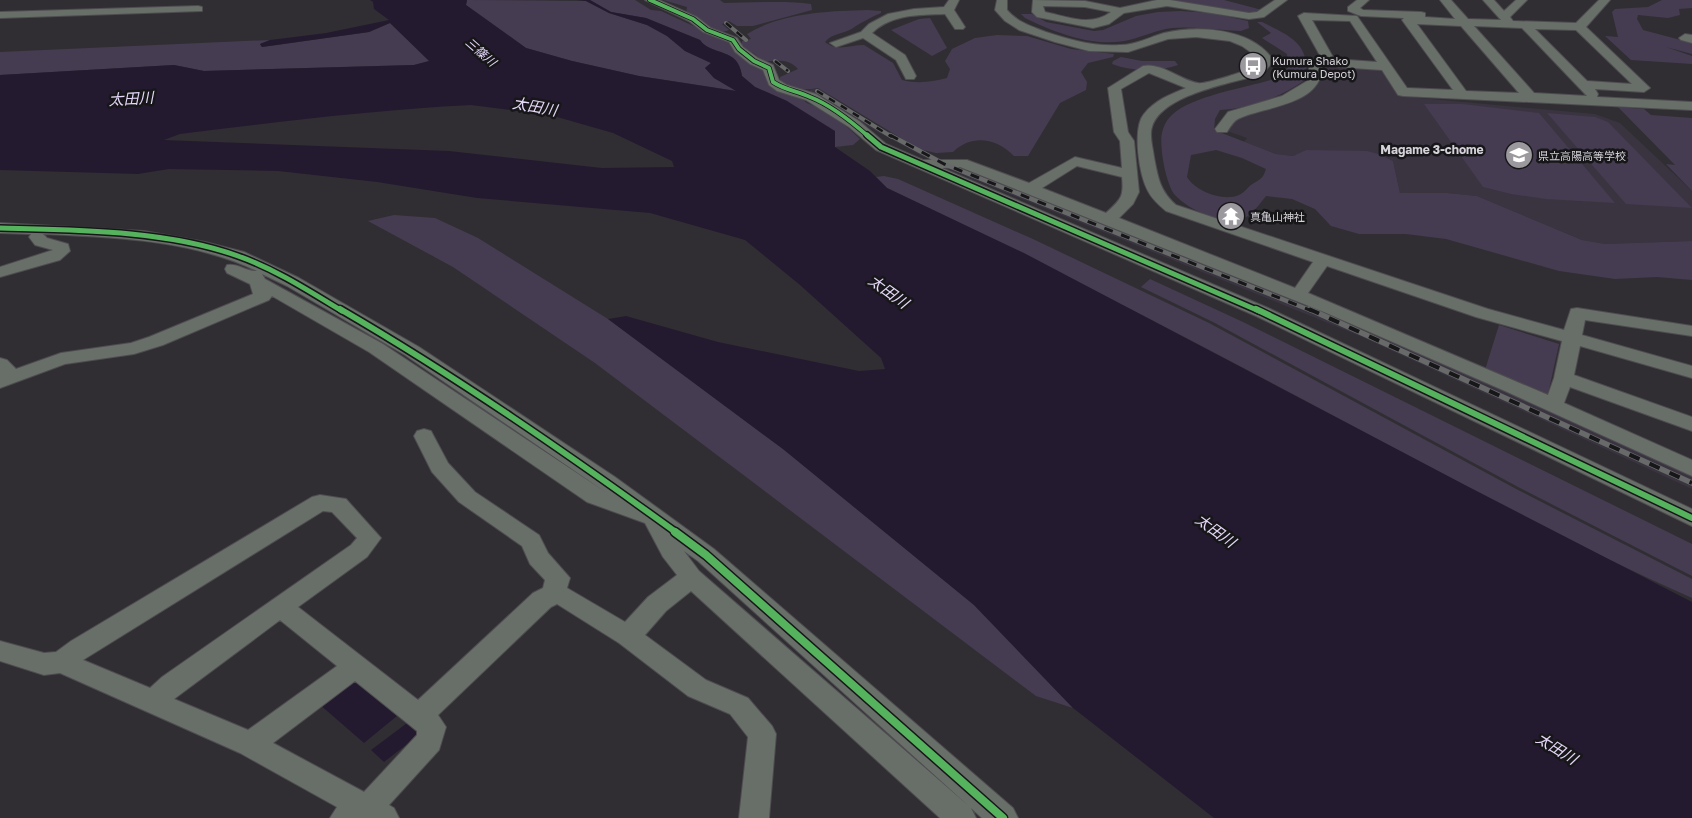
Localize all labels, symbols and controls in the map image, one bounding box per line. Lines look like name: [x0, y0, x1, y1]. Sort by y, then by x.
water label: 三篠川: [462, 35, 501, 71]
bus stop icon: Kumura Shako (Kumura Depot): [1238, 51, 1268, 81]
place label: Kumura Shako (Kumura Depot): [1272, 54, 1356, 80]
water label: 太田川: [108, 88, 156, 108]
water label: 太田川: [511, 93, 561, 119]
school or university icon: 県立高陽高等学校: [1504, 140, 1534, 170]
district label: Magame 3-chome: [1380, 142, 1484, 157]
place label: 県立高陽高等学校: [1538, 149, 1626, 162]
temple icon: 真亀山神社: [1216, 201, 1246, 231]
place label: 真亀山神社: [1250, 210, 1305, 223]
water label: 太田川: [866, 270, 914, 313]
water label: 太田川: [1193, 509, 1241, 552]
water label: 太田川: [1533, 728, 1583, 769]

